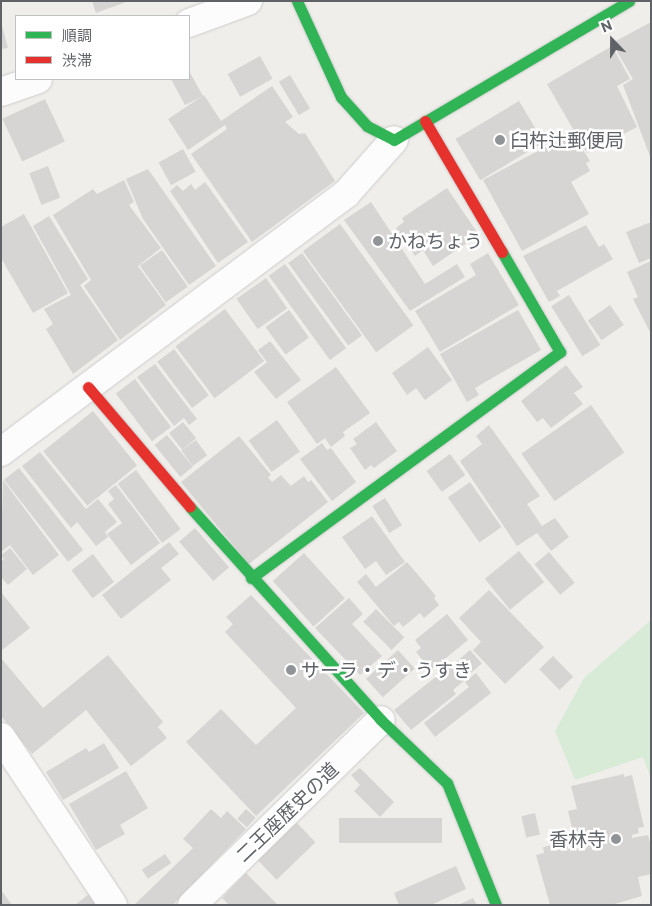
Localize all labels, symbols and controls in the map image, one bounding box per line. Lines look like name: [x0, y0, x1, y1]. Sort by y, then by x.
legend: [15, 15, 190, 80]
north arrow: [587, 15, 637, 65]
text: N: [598, 16, 614, 35]
text: 順調: [62, 26, 92, 44]
text: 渋滞: [62, 51, 92, 69]
place label: 臼杵辻郵便局: [510, 129, 624, 151]
marker: 臼杵辻郵便局: [494, 134, 506, 146]
place label: かねちょう: [388, 230, 483, 252]
marker: かねちょう: [372, 235, 384, 247]
place label: サーラ・デ・うすき: [301, 659, 472, 681]
marker: サーラ・デ・うすき: [285, 664, 297, 676]
street label: 二王座歴史の道: [231, 758, 343, 866]
place label: 香林寺: [549, 828, 606, 850]
marker: 香林寺: [610, 833, 622, 845]

